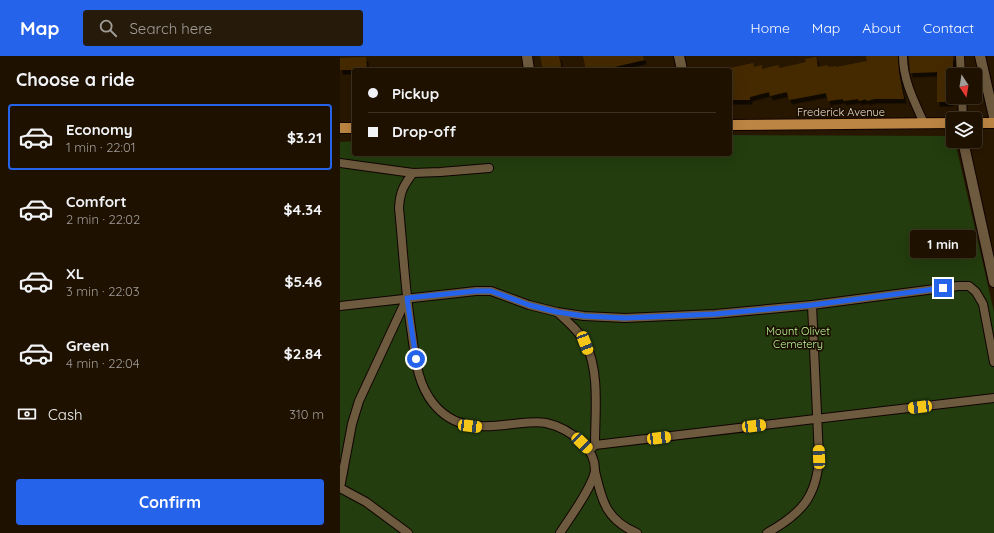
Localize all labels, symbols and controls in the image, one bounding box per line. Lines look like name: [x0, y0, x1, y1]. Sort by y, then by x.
search box: [83, 10, 363, 46]
text: Map: [20, 16, 59, 40]
icon: search: [97, 17, 119, 39]
text: Search here: [129, 19, 212, 38]
text: Home: [751, 19, 790, 37]
text: Map: [812, 19, 840, 37]
text: About: [862, 19, 901, 37]
text: Contact: [923, 19, 974, 37]
text: Choose a ride: [16, 68, 135, 91]
north arrow: [946, 68, 982, 104]
map controls: [946, 68, 982, 148]
text: Pickup: [392, 84, 439, 103]
street label: Frederick Avenue: [797, 105, 885, 119]
button: layers: [946, 112, 982, 148]
icon: car: [18, 119, 54, 155]
text: Economy: [66, 120, 133, 139]
text: Drop-off: [392, 122, 456, 141]
text: $3.21: [287, 128, 322, 147]
text: 1 min · 22:01: [66, 139, 136, 155]
icon: car: [18, 191, 54, 227]
text: Comfort: [66, 192, 127, 211]
text: $4.34: [284, 200, 322, 219]
text: 2 min · 22:02: [66, 211, 140, 227]
callout: 1 min: [910, 230, 976, 258]
text: 1 min: [927, 236, 959, 252]
icon: car: [18, 263, 54, 299]
text: XL: [66, 264, 84, 283]
text: $5.46: [285, 272, 322, 291]
route end: [934, 279, 952, 297]
text: 3 min · 22:03: [66, 283, 140, 299]
park label: Mount Olivet Cemetery: [766, 324, 830, 351]
car: [575, 330, 595, 356]
icon: car: [18, 335, 54, 371]
text: Green: [66, 336, 109, 355]
text: $2.84: [284, 344, 322, 363]
route start: [407, 350, 425, 368]
text: 4 min · 22:04: [66, 355, 140, 371]
car: [907, 400, 933, 414]
icon: cash: [16, 403, 38, 425]
text: Cash: [48, 405, 82, 424]
text: 310 m: [289, 406, 324, 422]
car: [457, 419, 483, 433]
car: [741, 419, 767, 433]
car: [569, 430, 595, 456]
car: [646, 431, 672, 445]
car: [813, 445, 825, 469]
button: Confirm: [16, 479, 324, 525]

